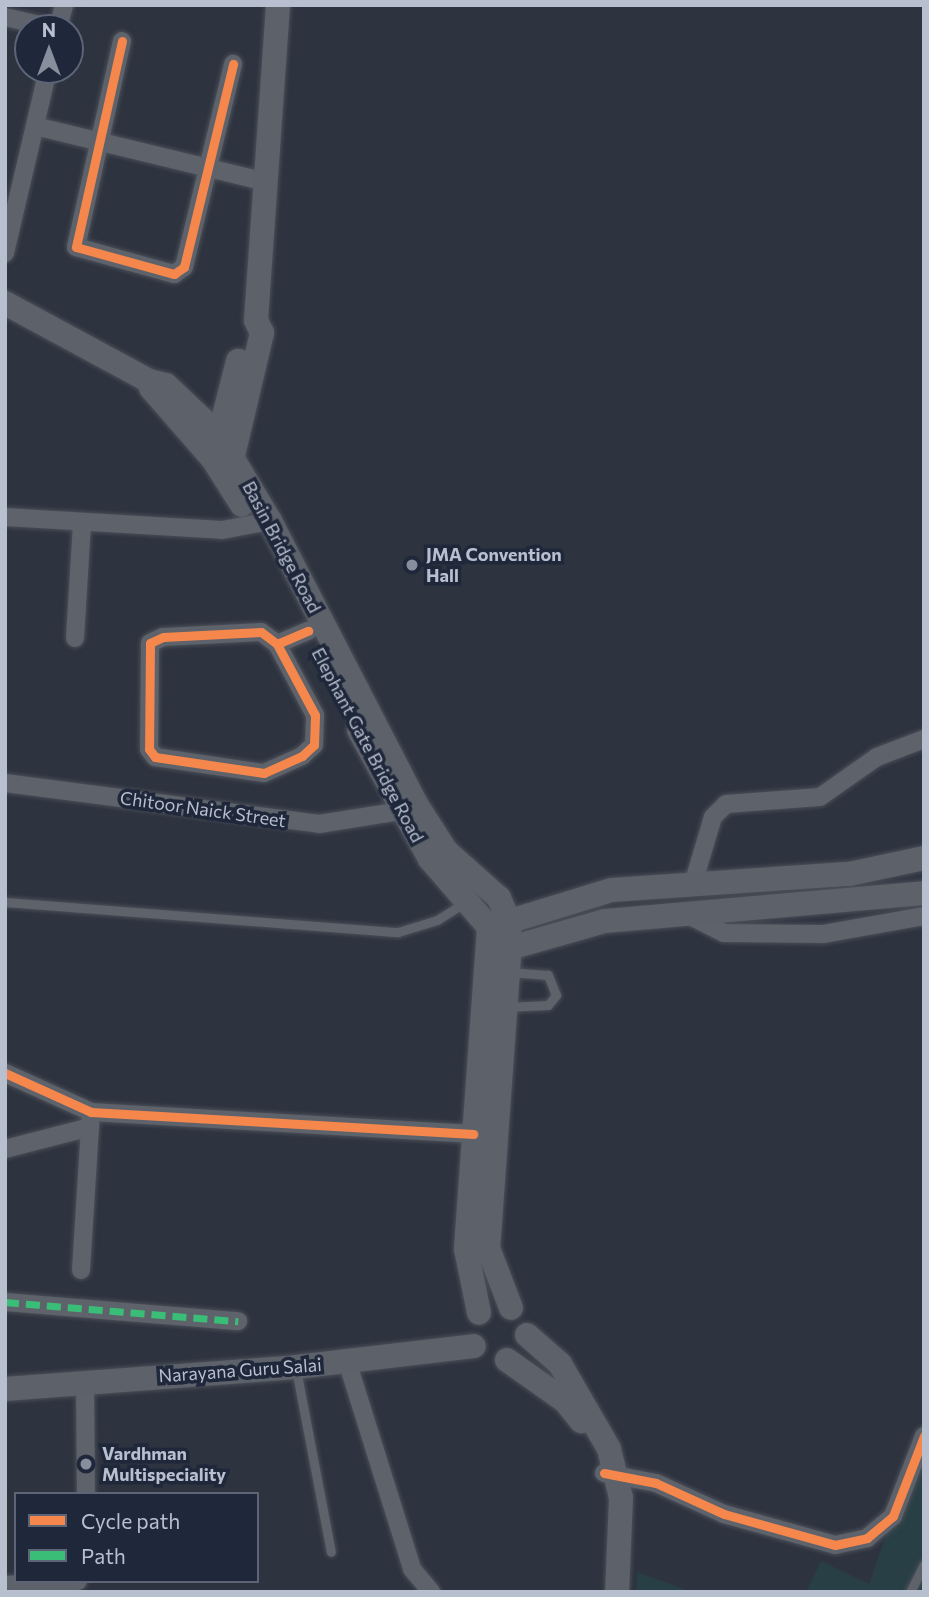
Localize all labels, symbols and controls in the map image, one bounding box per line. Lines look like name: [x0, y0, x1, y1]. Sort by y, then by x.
north arrow: [14, 14, 84, 84]
text: N: [42, 18, 56, 41]
street label: Basin Bridge Road: [238, 477, 326, 617]
place label: JMA Convention Hall: [426, 544, 562, 586]
marker: JMA Convention Hall: [404, 557, 420, 573]
street label: Elephant Gate Bridge Road: [307, 644, 429, 846]
street label: Chitoor Naick Street: [119, 787, 287, 831]
street label: Narayana Guru Salai: [158, 1354, 322, 1386]
place label: Vardhman Multispeciality: [102, 1443, 226, 1486]
marker: Vardhman Multispeciality: [76, 1454, 96, 1474]
legend: [14, 1492, 259, 1583]
text: Cycle path: [81, 1508, 180, 1533]
text: Path: [81, 1543, 126, 1568]

